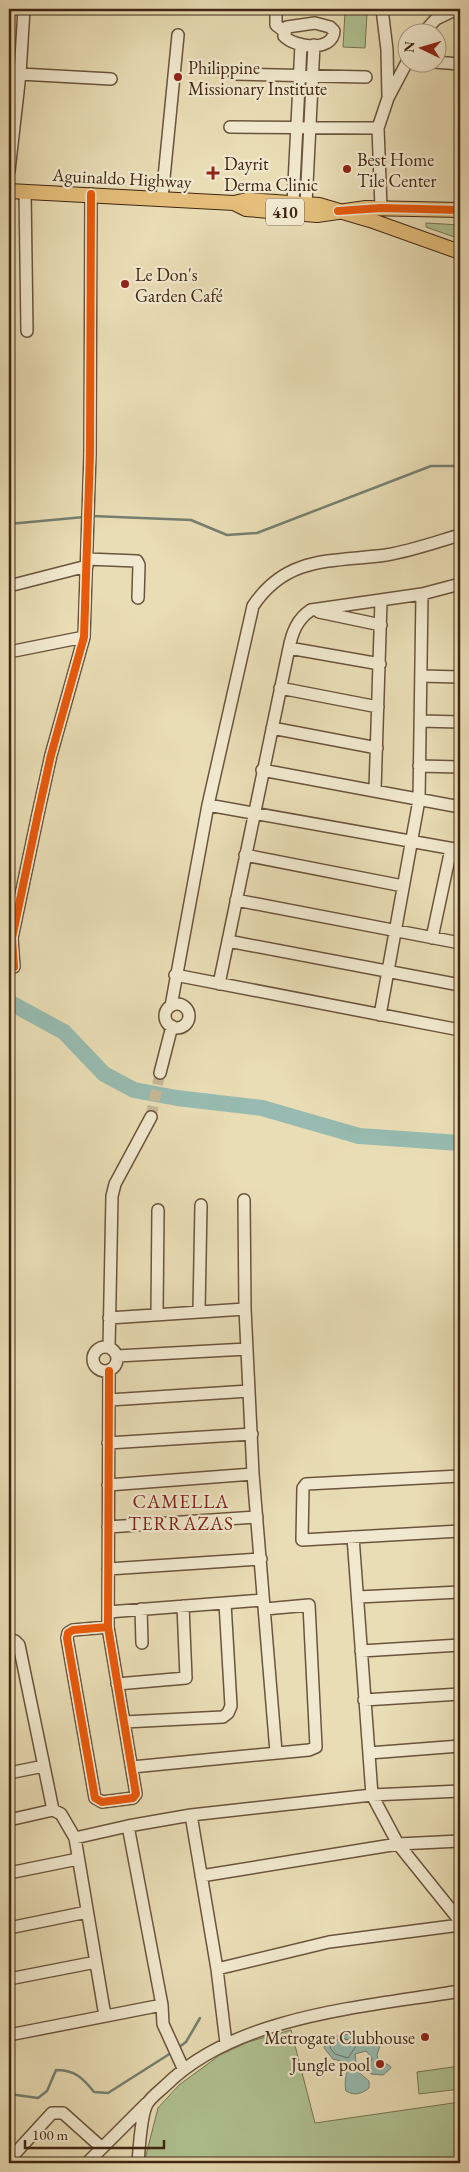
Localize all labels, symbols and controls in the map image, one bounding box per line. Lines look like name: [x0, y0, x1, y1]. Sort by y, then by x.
north arrow: [396, 22, 446, 72]
text: N: [400, 40, 419, 53]
place label: Philippine Missionary Institute: [188, 56, 327, 100]
marker: Philippine Missionary Institute: [172, 71, 184, 83]
place label: Best Home Tile Center: [357, 148, 436, 192]
place label: Dayrit Derma Clinic: [224, 152, 318, 196]
street label: Aguinaldo Highway: [51, 163, 192, 193]
marker: Best Home Tile Center: [341, 163, 353, 175]
marker: Dayrit Derma Clinic: [206, 166, 220, 180]
road number: 410: [266, 198, 304, 226]
place label: Le Don's Garden Café: [135, 263, 223, 307]
marker: Le Don's Garden Café: [119, 278, 131, 290]
district label: CAMELLA TERRAZAS: [128, 1489, 234, 1536]
place label: Metrogate Clubhouse: [264, 2026, 415, 2049]
marker: Metrogate Clubhouse: [419, 2031, 431, 2043]
place label: Jungle pool: [289, 2053, 370, 2076]
marker: Jungle pool: [374, 2058, 386, 2070]
scale bar: [25, 2117, 164, 2149]
text: 100 m: [32, 2125, 69, 2144]

